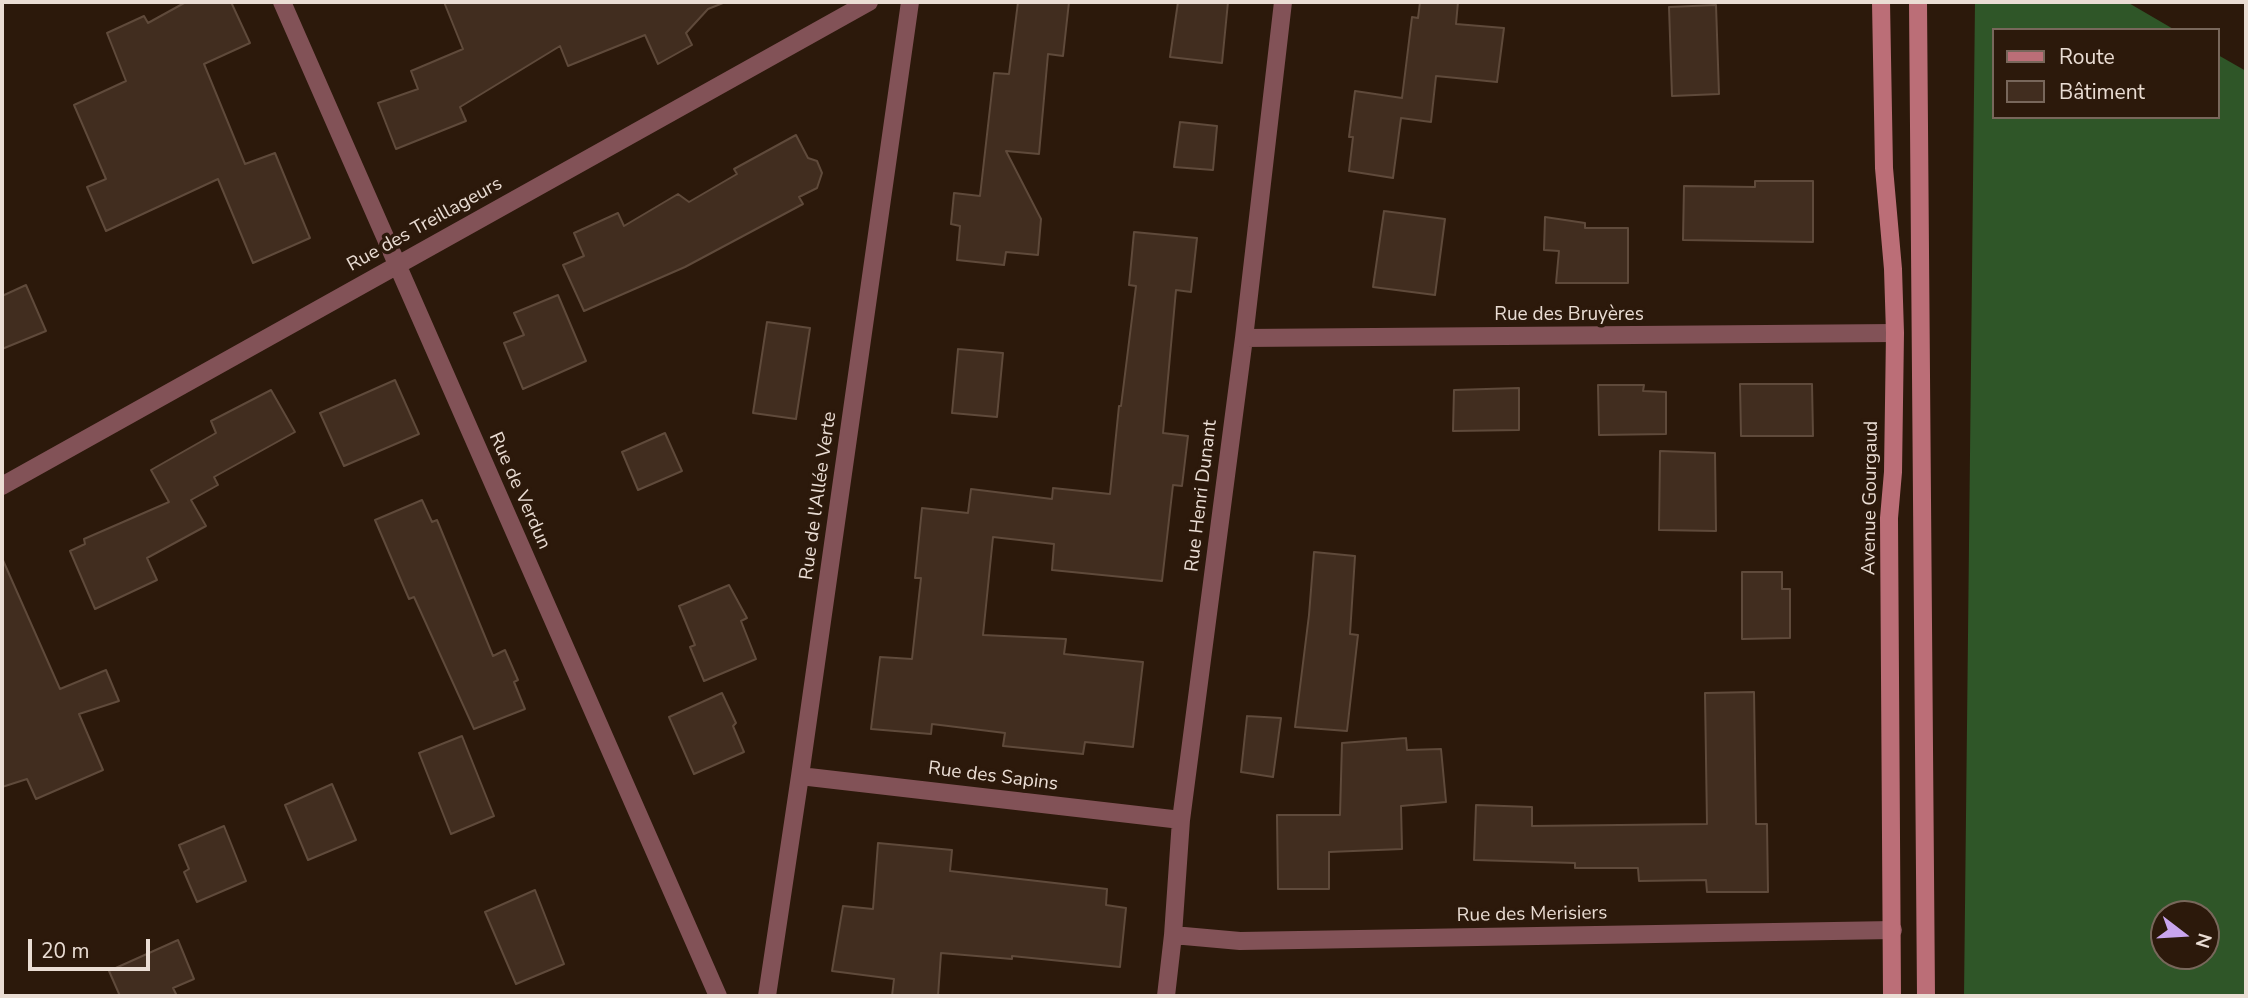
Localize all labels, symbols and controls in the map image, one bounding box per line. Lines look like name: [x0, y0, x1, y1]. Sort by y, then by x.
legend: [1993, 28, 2220, 119]
text: Route: [2059, 43, 2115, 71]
text: Bâtiment: [2059, 78, 2145, 106]
street label: Rue des Treillageurs: [343, 173, 507, 277]
street label: Rue des Bruyères: [1494, 304, 1644, 326]
street label: Rue de l'Allée Verte: [796, 410, 842, 582]
street label: Rue Henri Dunant: [1181, 419, 1223, 573]
street label: Avenue Gourgaud: [1858, 421, 1884, 575]
street label: Rue de Verdun: [483, 429, 555, 553]
street label: Rue des Sapins: [927, 758, 1059, 796]
north arrow: [2150, 900, 2220, 970]
street label: Rue des Merisiers: [1456, 902, 1608, 928]
scale bar: [32, 925, 154, 969]
text: N: [2189, 930, 2218, 951]
text: 20 m: [41, 937, 90, 965]

